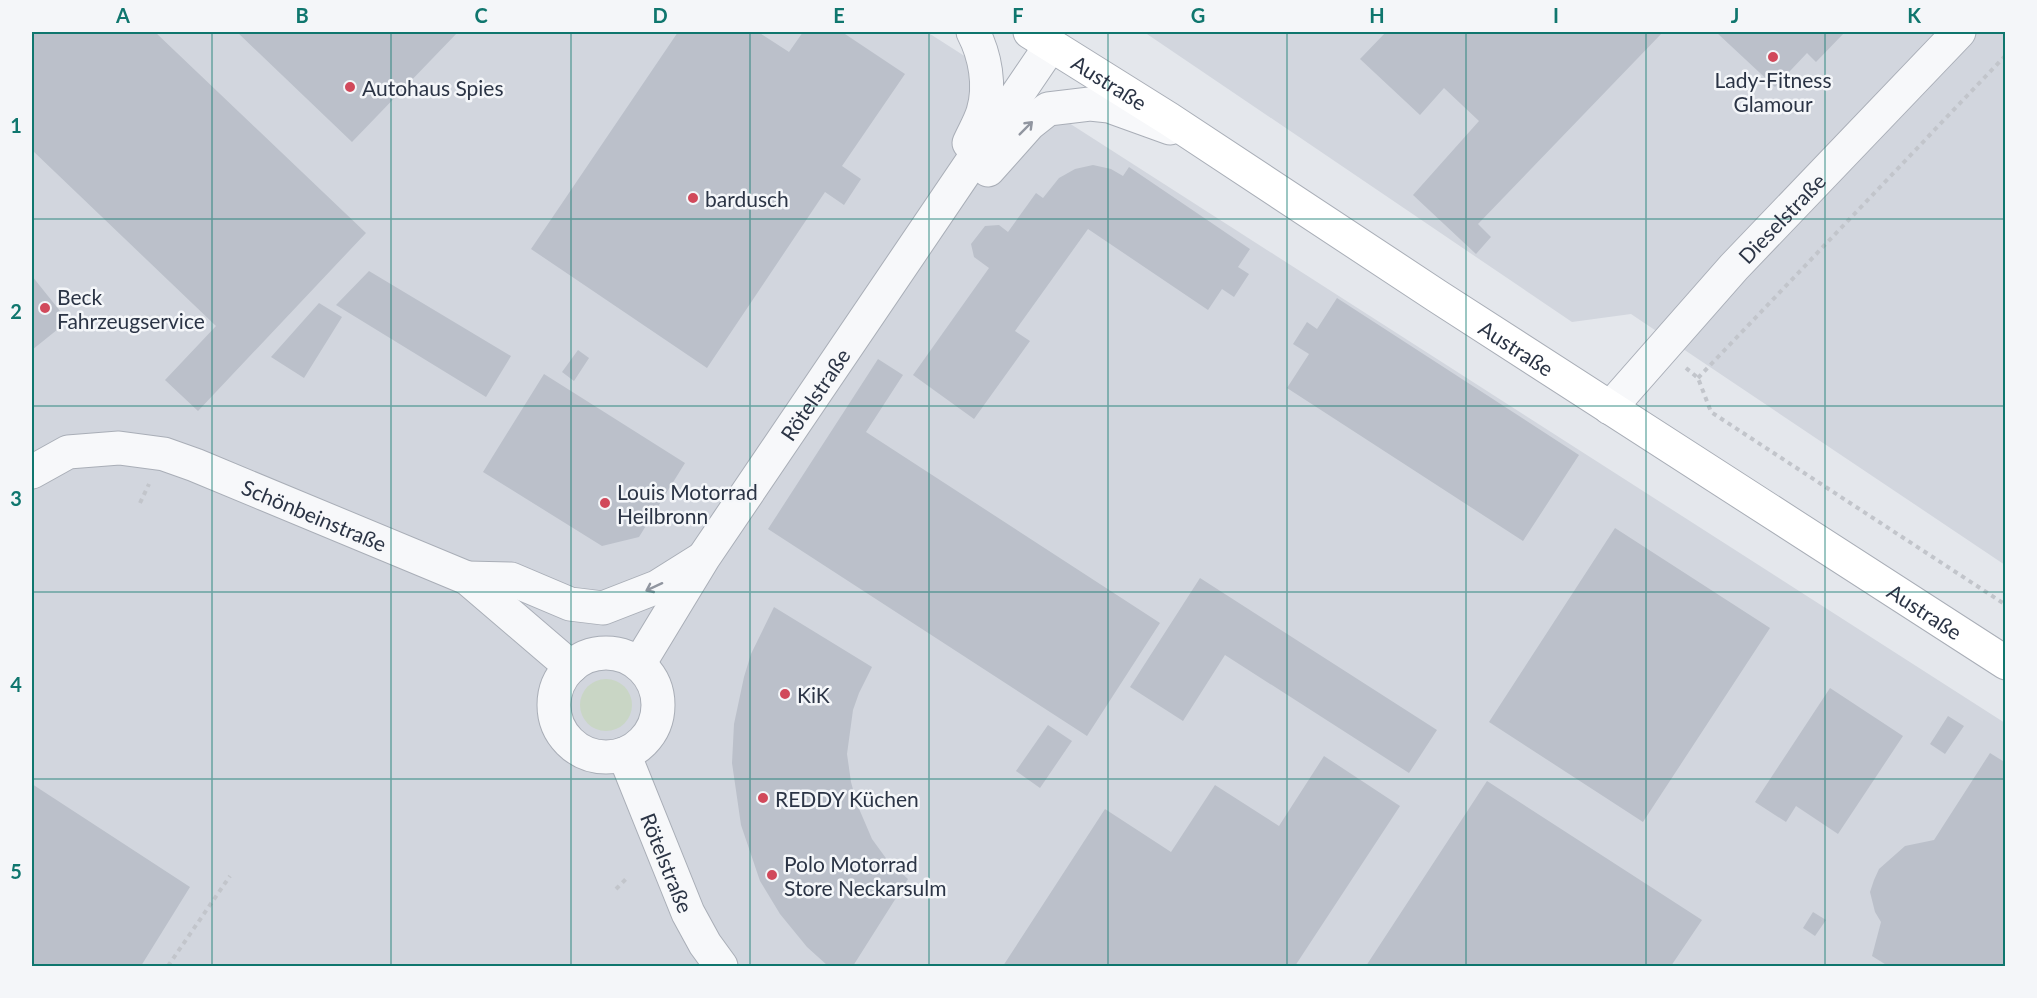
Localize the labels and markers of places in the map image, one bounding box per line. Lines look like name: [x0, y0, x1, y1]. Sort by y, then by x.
marker: Lady-Fitness Glamour: [1766, 50, 1780, 64]
place label: Lady-Fitness Glamour: [1714, 67, 1832, 116]
place label: Autohaus Spies: [362, 75, 504, 100]
marker: Autohaus Spies: [343, 80, 357, 94]
place label: bardusch: [705, 186, 789, 211]
marker: bardusch: [686, 191, 700, 205]
place label: Beck Fahrzeugservice: [57, 284, 205, 333]
marker: Beck Fahrzeugservice: [38, 301, 52, 315]
place label: Louis Motorrad Heilbronn: [617, 479, 758, 528]
marker: Louis Motorrad Heilbronn: [598, 496, 612, 510]
place label: KiK: [797, 682, 830, 707]
marker: KiK: [778, 687, 792, 701]
place label: REDDY Küchen: [775, 786, 919, 811]
marker: REDDY Küchen: [756, 791, 770, 805]
place label: Polo Motorrad Store Neckarsulm: [784, 851, 947, 900]
marker: Polo Motorrad Store Neckarsulm: [765, 868, 779, 882]

